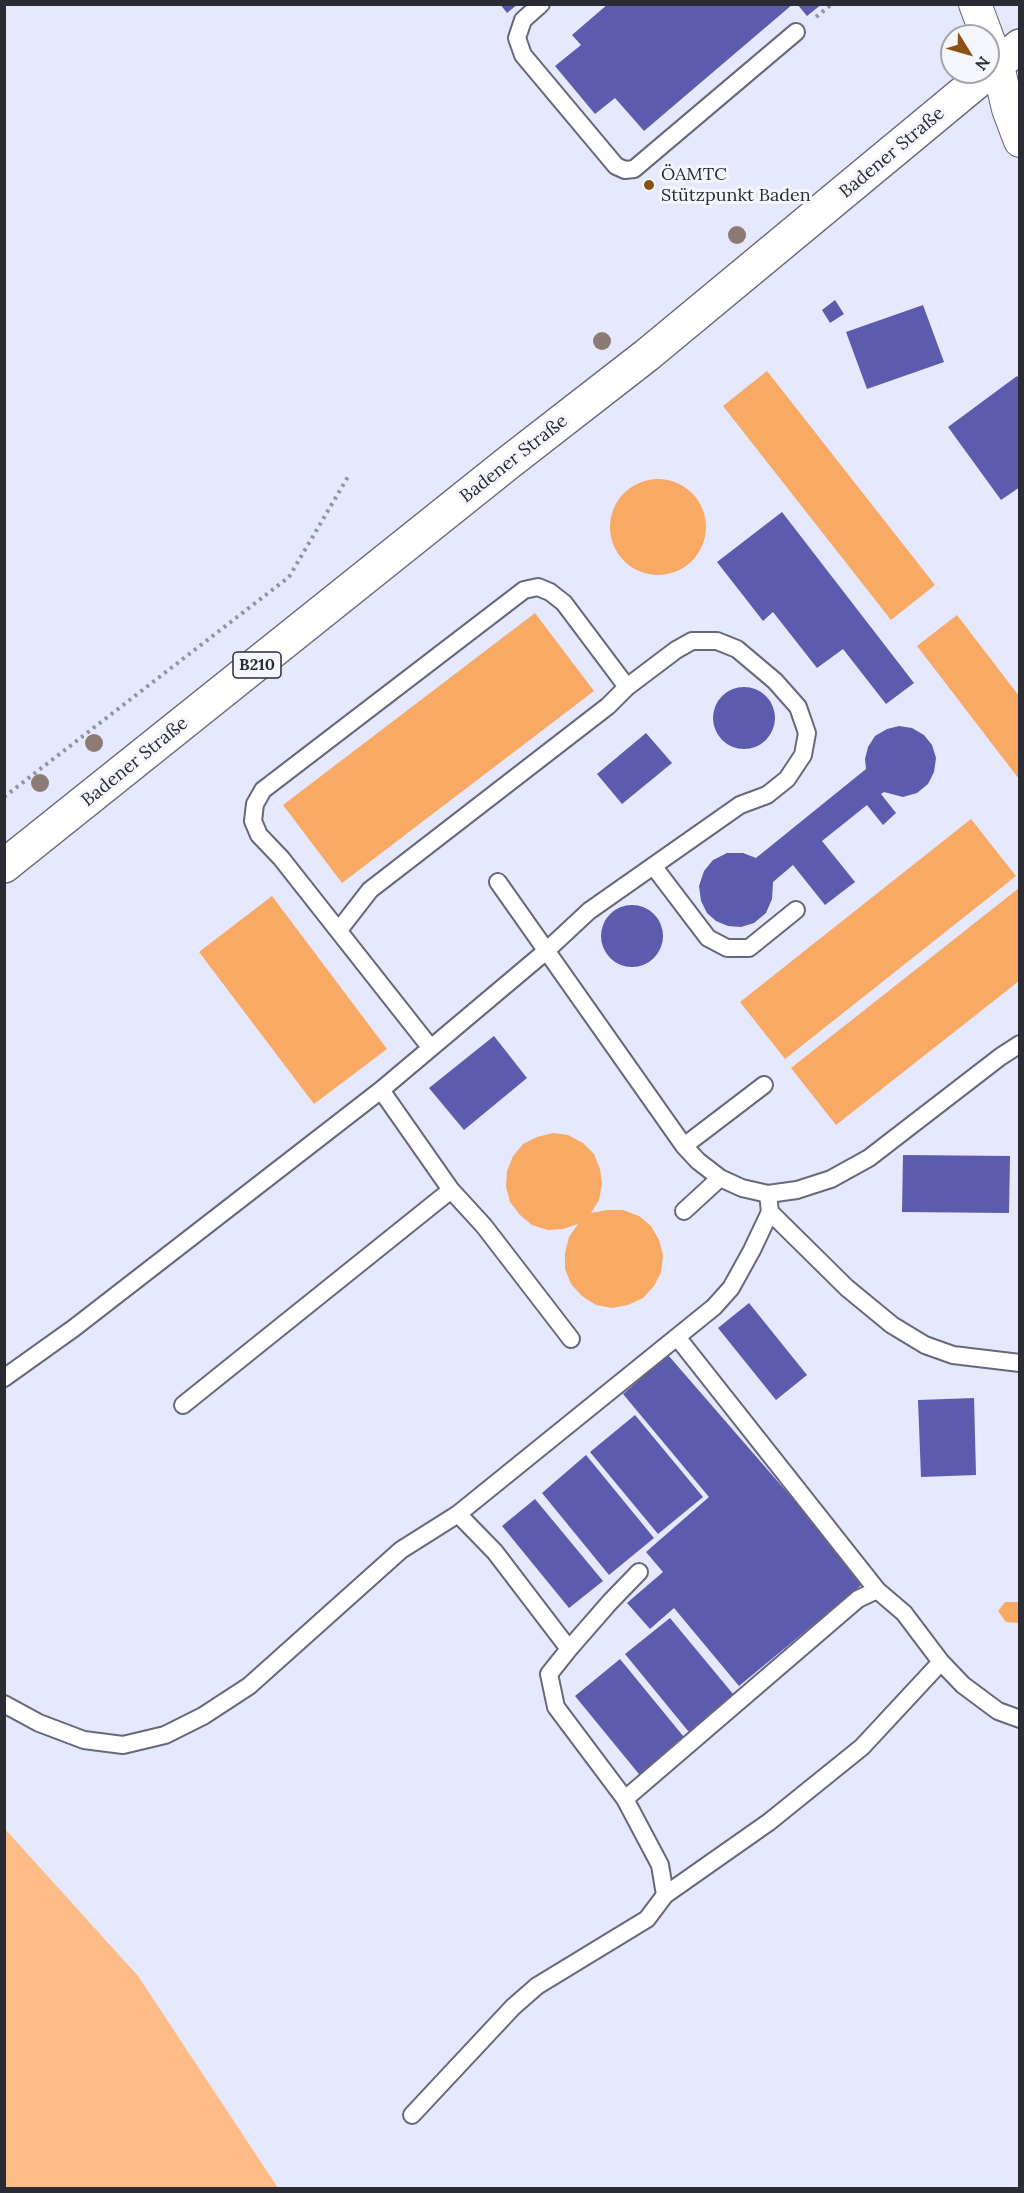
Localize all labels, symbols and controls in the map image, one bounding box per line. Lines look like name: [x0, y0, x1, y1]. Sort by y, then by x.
north arrow: [940, 24, 1000, 84]
text: N: [971, 53, 994, 75]
street label: Badener Straße: [835, 103, 949, 203]
place label: ÖAMTC Stützpunkt Baden: [661, 164, 811, 207]
marker: ÖAMTC Stützpunkt Baden: [642, 178, 656, 192]
street label: Badener Straße: [456, 410, 572, 508]
road number: B210: [233, 652, 281, 678]
street label: Badener Straße: [78, 713, 192, 811]

